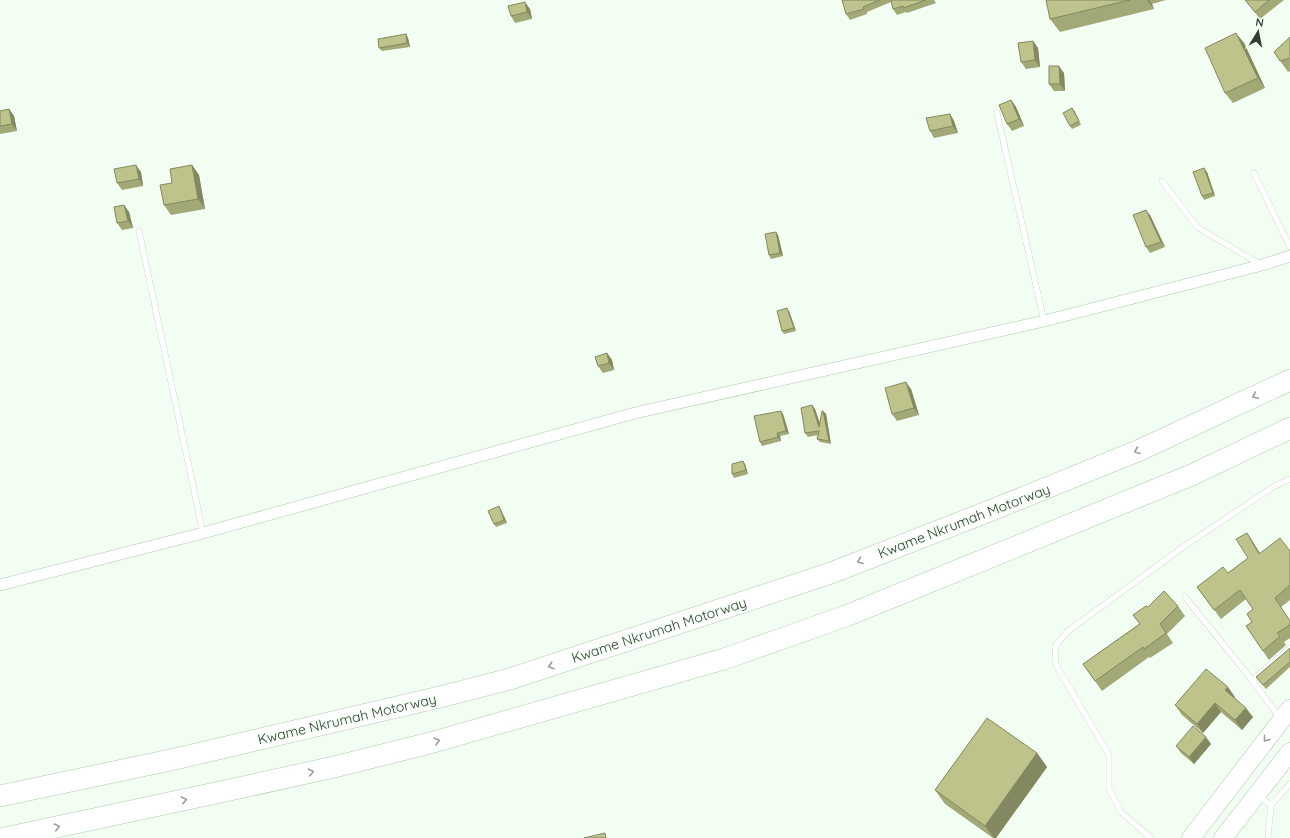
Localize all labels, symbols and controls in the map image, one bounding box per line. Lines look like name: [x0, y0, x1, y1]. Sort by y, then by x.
north arrow: [1238, 12, 1278, 52]
text: N: [1255, 15, 1265, 30]
one-way arrow: [1251, 391, 1259, 399]
one-way arrow: [1134, 447, 1141, 455]
street label: Kwame Nkrumah Motorway: [875, 480, 1053, 562]
one-way arrow: [857, 557, 864, 565]
street label: Kwame Nkrumah Motorway: [569, 593, 749, 667]
one-way arrow: [548, 661, 555, 669]
street label: Kwame Nkrumah Motorway: [256, 690, 438, 748]
one-way arrow: [1264, 735, 1271, 742]
one-way arrow: [434, 737, 441, 746]
one-way arrow: [308, 768, 314, 776]
one-way arrow: [181, 796, 187, 804]
one-way arrow: [54, 823, 60, 831]

